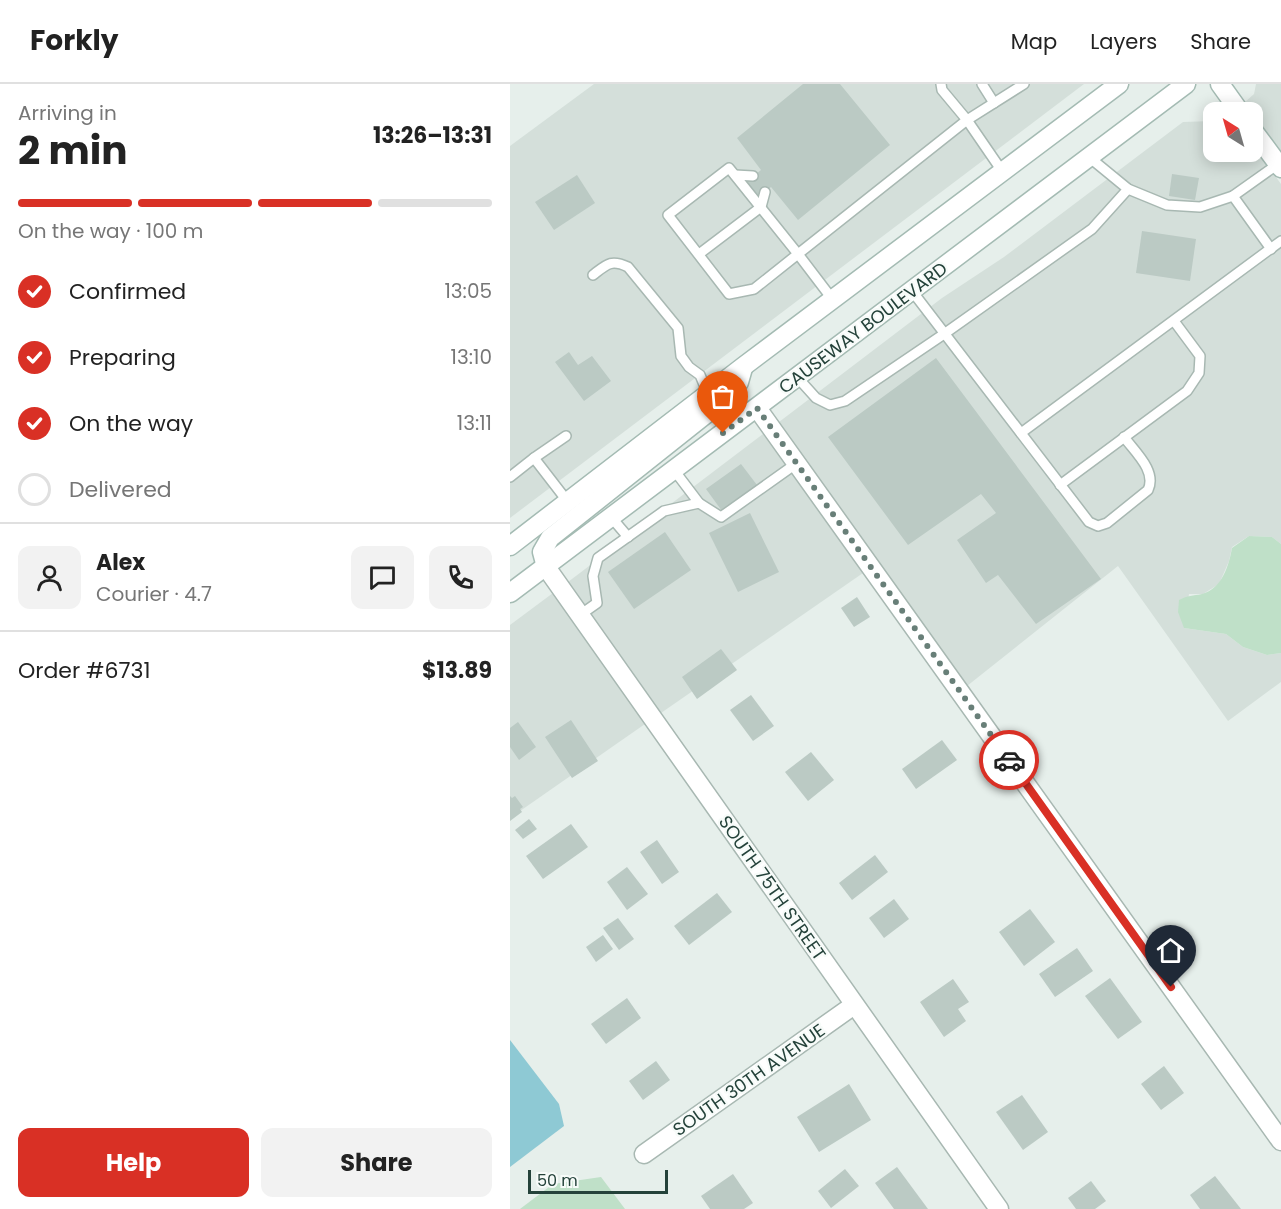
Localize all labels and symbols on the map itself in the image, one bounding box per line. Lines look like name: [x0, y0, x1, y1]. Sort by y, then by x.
north arrow: [1203, 102, 1263, 162]
street label: CAUSEWAY BOULEVARD: [773, 256, 952, 399]
pin: [697, 371, 748, 433]
courier: [979, 730, 1039, 790]
street label: SOUTH 75TH STREET: [713, 810, 832, 965]
pin: [1145, 925, 1196, 987]
street label: SOUTH 30TH AVENUE: [668, 1018, 830, 1142]
scale bar: [528, 1167, 668, 1194]

